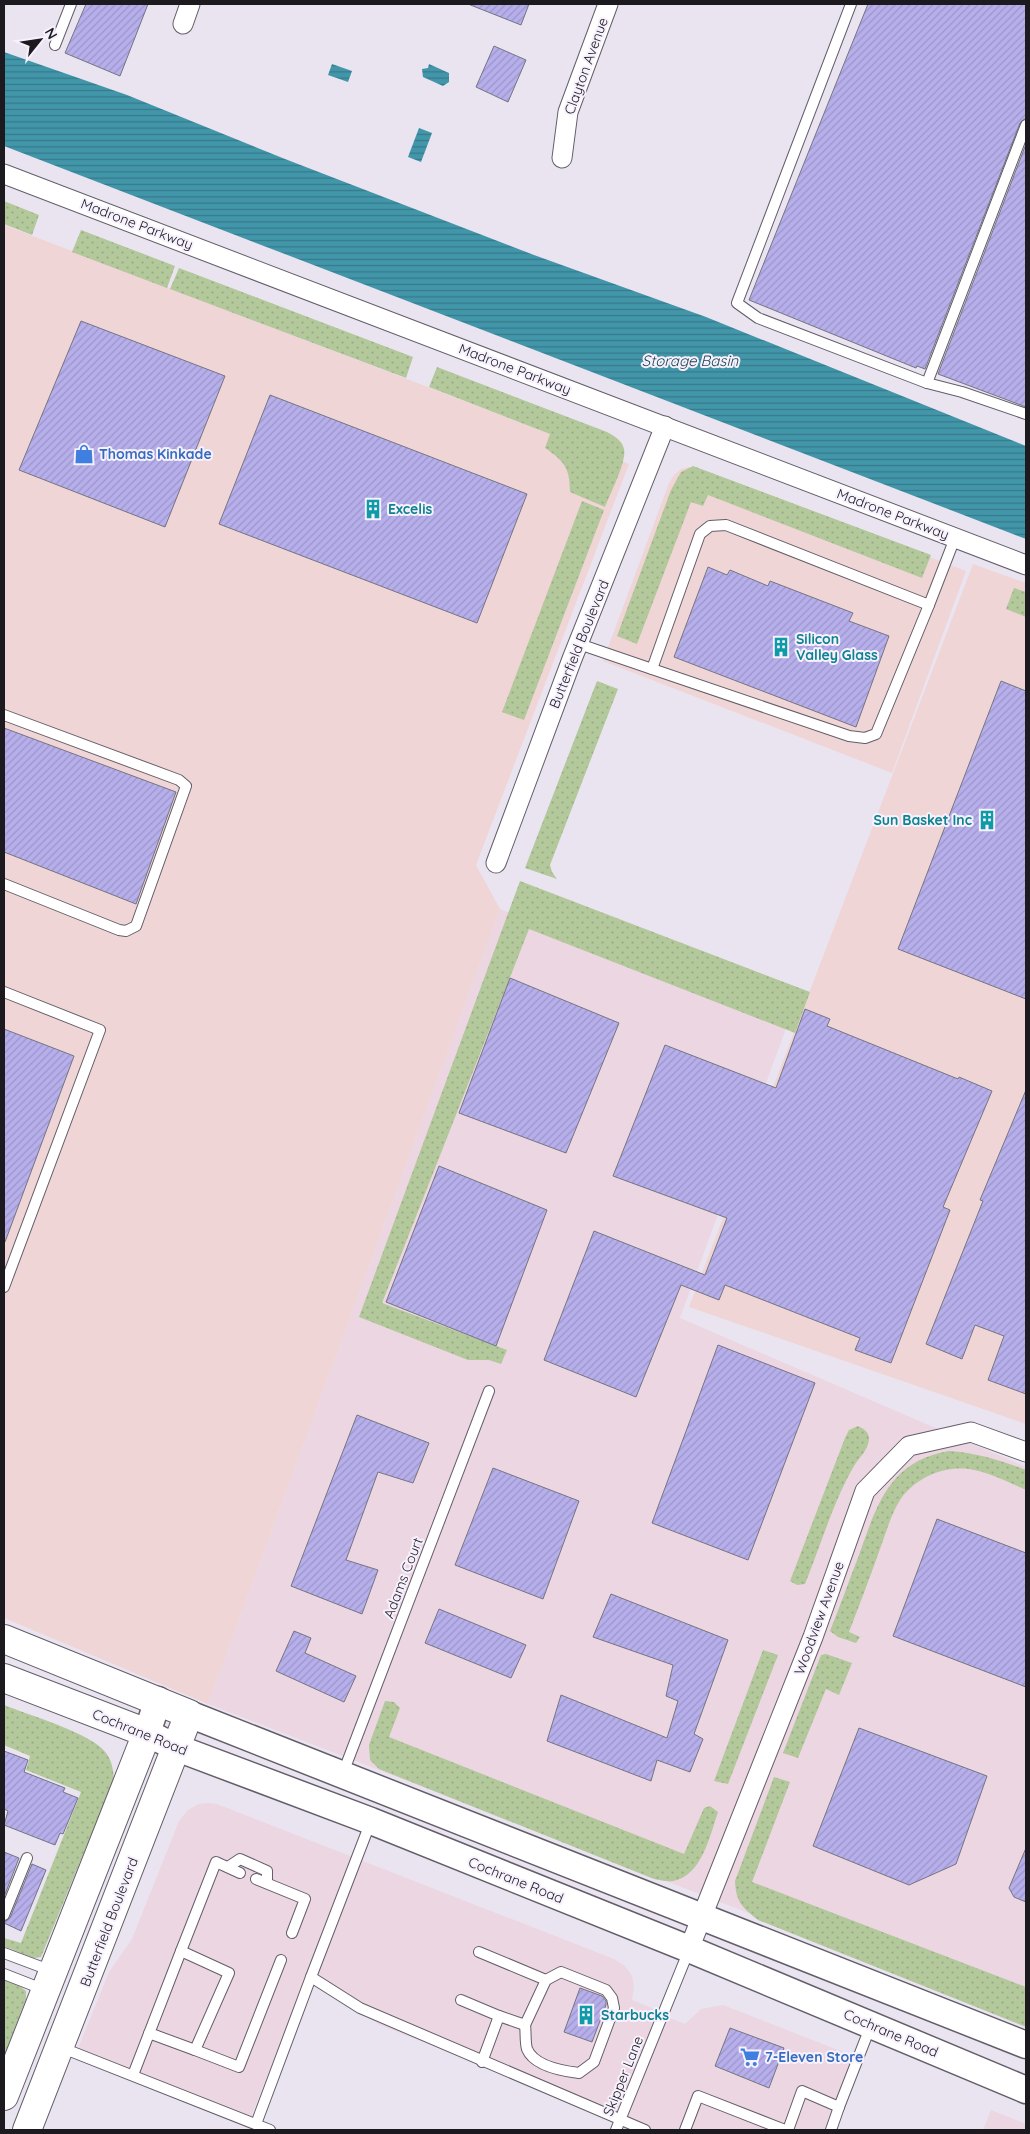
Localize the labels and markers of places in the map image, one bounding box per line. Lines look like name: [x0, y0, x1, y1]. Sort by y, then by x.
shop icon: Thomas Kinkade: [73, 443, 95, 465]
place label: Thomas Kinkade: [99, 445, 212, 463]
building icon: Excelis: [362, 498, 384, 520]
place label: Excelis: [388, 500, 432, 518]
place label: Silicon Valley Glass: [796, 630, 878, 664]
building icon: Silicon Valley Glass: [770, 636, 792, 658]
building icon: Sun Basket Inc: [976, 809, 998, 831]
place label: Sun Basket Inc: [873, 811, 972, 829]
building icon: Starbucks: [575, 2004, 597, 2026]
place label: Starbucks: [601, 2006, 669, 2024]
supermarket icon: 7-Eleven Store: [739, 2046, 761, 2068]
place label: 7-Eleven Store: [765, 2048, 863, 2066]

